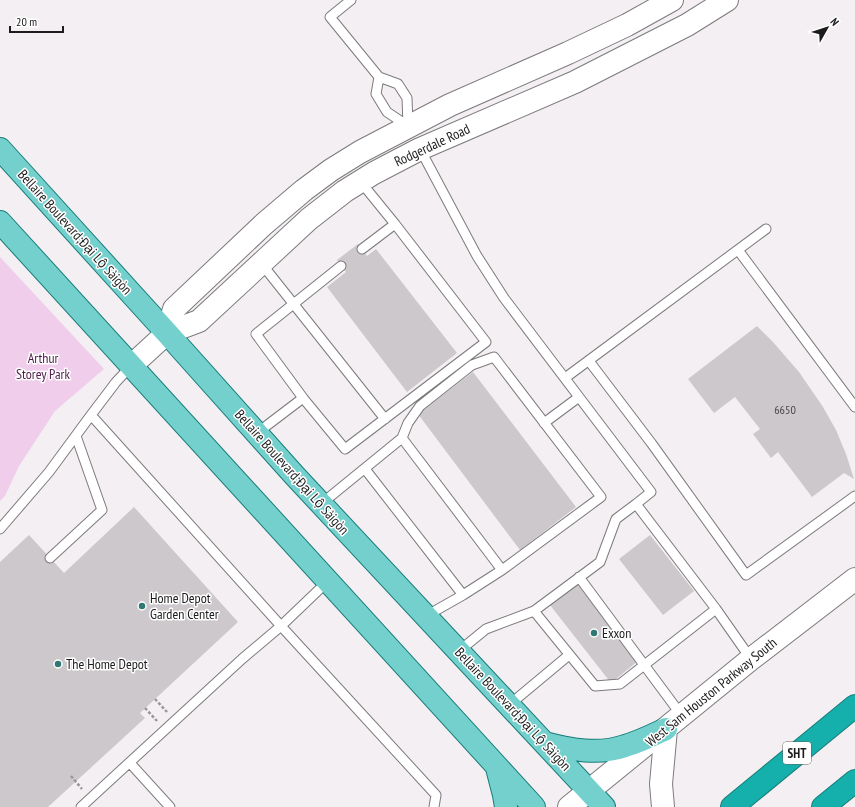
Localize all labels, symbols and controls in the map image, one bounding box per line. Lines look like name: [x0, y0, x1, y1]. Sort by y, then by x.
scale bar: [10, 8, 63, 34]
north arrow: [807, 8, 847, 48]
text: 20 m: [16, 14, 37, 29]
text: N: [827, 15, 842, 28]
street label: Rodgerdale Road: [391, 120, 473, 170]
street label: Bellaire Boulevard;Đại Lộ Sàigòn: [14, 166, 136, 298]
park label: Arthur Storey Park: [16, 349, 70, 383]
house number: 6650: [774, 402, 796, 417]
street label: Bellaire Boulevard;Đại Lộ Sàigòn: [231, 406, 353, 538]
place label: Home Depot Garden Center: [150, 589, 219, 623]
marker: Home Depot Garden Center: [137, 601, 147, 611]
place label: Exxon: [602, 624, 631, 642]
marker: Exxon: [589, 628, 599, 638]
street label: West Sam Houston Parkway South: [642, 633, 780, 751]
street label: Bellaire Boulevard;Đại Lộ Sàigòn: [451, 644, 575, 774]
place label: The Home Depot: [66, 655, 148, 673]
marker: The Home Depot: [53, 659, 63, 669]
road number: SHT: [783, 742, 811, 764]

